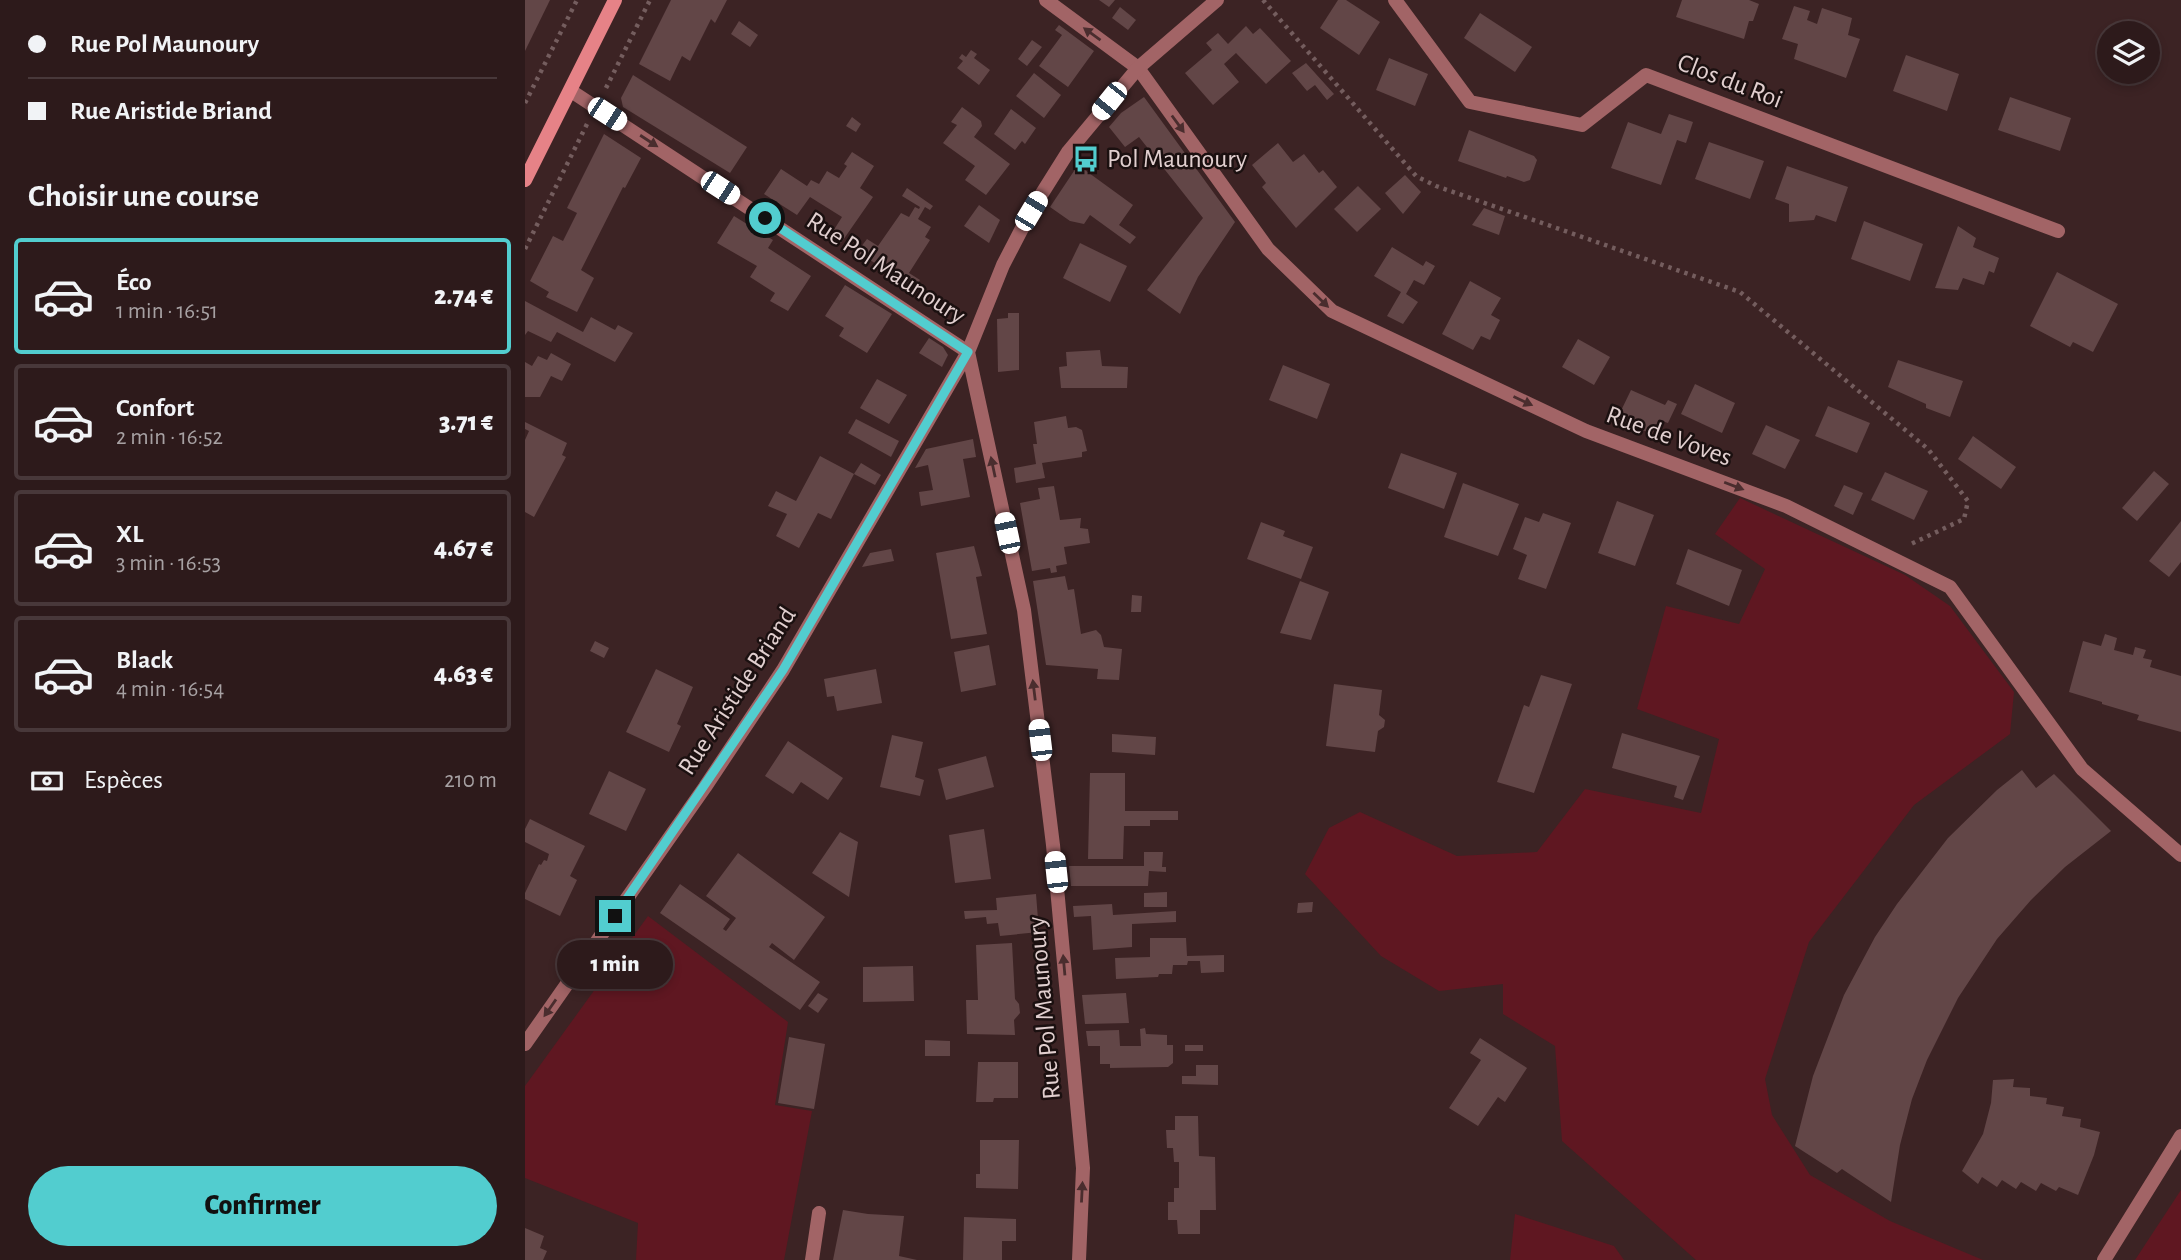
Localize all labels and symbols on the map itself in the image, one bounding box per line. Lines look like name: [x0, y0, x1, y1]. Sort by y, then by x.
one-way arrow: [1083, 28, 1101, 42]
street label: Clos du Roi: [1674, 49, 1786, 113]
car: [1088, 78, 1131, 124]
car: [584, 94, 631, 134]
one-way arrow: [1171, 115, 1185, 133]
one-way arrow: [639, 135, 658, 148]
bus stop icon: Pol Maunoury: [1071, 144, 1101, 174]
place label: Pol Maunoury: [1107, 146, 1247, 172]
car: [697, 168, 744, 208]
car: [1012, 188, 1051, 234]
route start: [749, 202, 781, 234]
street label: Rue Pol Maunoury: [802, 207, 970, 329]
one-way arrow: [1312, 292, 1329, 309]
one-way arrow: [1513, 396, 1534, 407]
street label: Rue de Voves: [1603, 401, 1735, 471]
one-way arrow: [988, 456, 999, 478]
one-way arrow: [1724, 481, 1745, 492]
car: [993, 510, 1022, 556]
street label: Rue Aristide Briand: [673, 603, 801, 779]
one-way arrow: [1029, 679, 1040, 701]
car: [1028, 718, 1053, 762]
car: [1044, 850, 1069, 894]
route end: [599, 900, 631, 932]
street label: Rue Pol Maunoury: [1023, 915, 1065, 1101]
callout: 1 min: [557, 940, 673, 990]
one-way arrow: [1059, 954, 1070, 976]
one-way arrow: [543, 999, 557, 1017]
one-way arrow: [1077, 1181, 1088, 1203]

